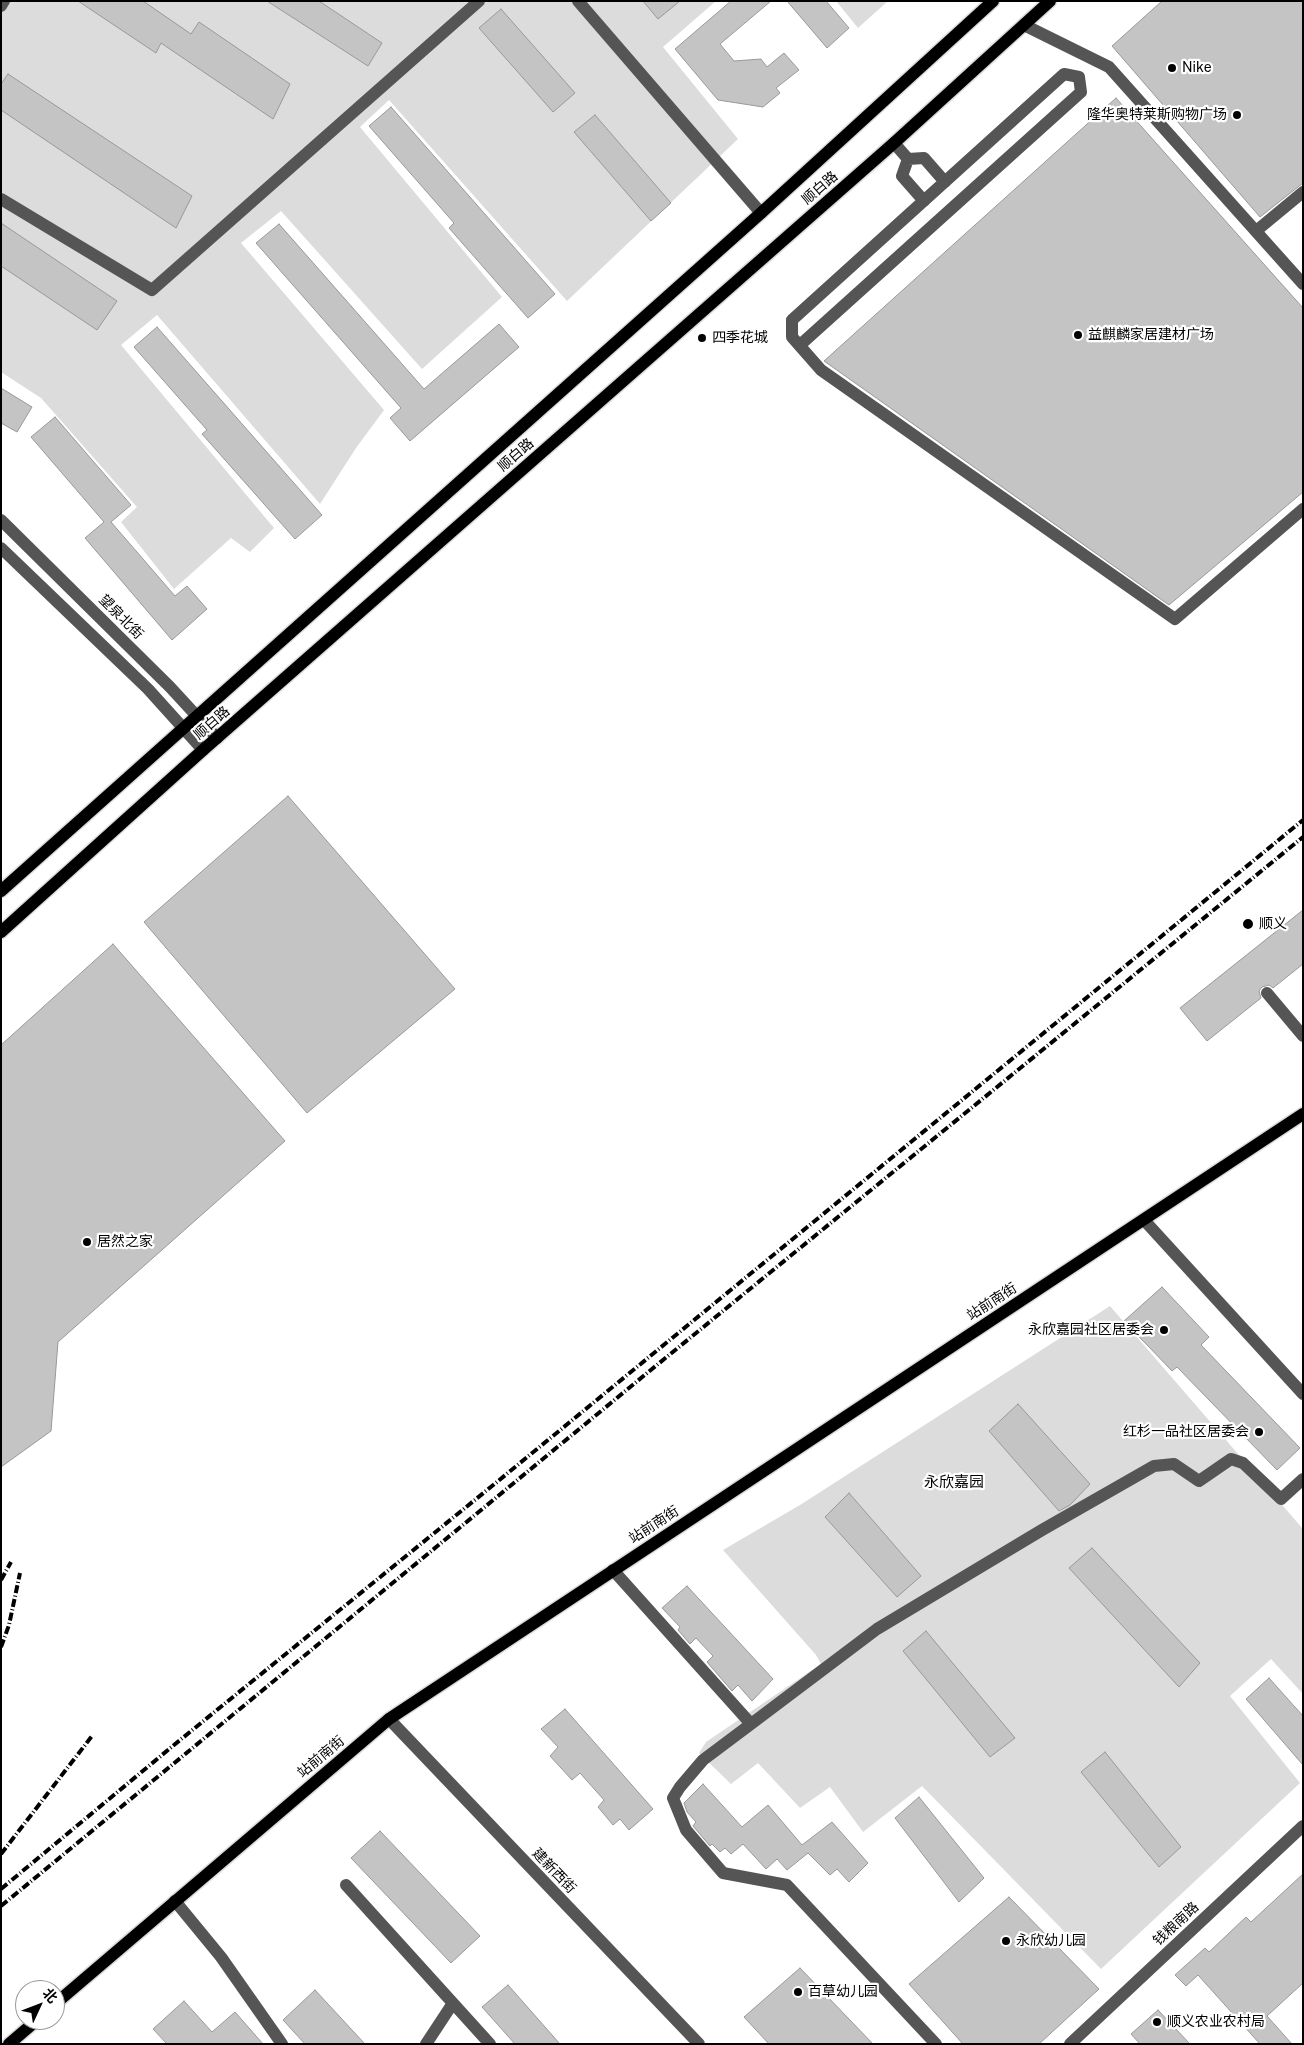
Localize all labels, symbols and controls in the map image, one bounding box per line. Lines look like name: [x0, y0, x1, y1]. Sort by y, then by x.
place label: Nike: [1182, 60, 1212, 76]
marker: Nike: [1166, 62, 1178, 74]
place label: 隆华奥特莱斯购物广场: [1087, 107, 1227, 123]
marker: 隆华奥特莱斯购物广场: [1231, 109, 1243, 121]
street label: 顺白路: [799, 168, 841, 208]
place label: 益麒麟家居建材广场: [1088, 327, 1214, 343]
marker: 益麒麟家居建材广场: [1072, 329, 1084, 341]
place label: 四季花城: [712, 330, 768, 346]
marker: 四季花城: [696, 332, 708, 344]
street label: 顺白路: [495, 435, 537, 475]
street label: 望泉北街: [95, 591, 147, 643]
street label: 顺白路: [191, 703, 233, 743]
place label: 顺义: [1259, 916, 1287, 932]
marker: 顺义: [1241, 917, 1255, 931]
place label: 居然之家: [97, 1234, 153, 1250]
marker: 居然之家: [81, 1236, 93, 1248]
street label: 站前南街: [964, 1280, 1020, 1324]
place label: 永欣嘉园社区居委会: [1028, 1322, 1154, 1338]
marker: 永欣嘉园社区居委会: [1158, 1324, 1170, 1336]
place label: 红杉一品社区居委会: [1123, 1424, 1249, 1440]
marker: 红杉一品社区居委会: [1253, 1426, 1265, 1438]
district label: 永欣嘉园: [924, 1473, 984, 1491]
street label: 站前南街: [626, 1503, 682, 1547]
street label: 站前南街: [294, 1733, 348, 1781]
street label: 建新西街: [529, 1845, 579, 1897]
street label: 钱粮南路: [1150, 1899, 1202, 1949]
place label: 永欣幼儿园: [1016, 1933, 1086, 1949]
marker: 永欣幼儿园: [1000, 1935, 1012, 1947]
north arrow: [15, 1980, 65, 2030]
place label: 百草幼儿园: [808, 1984, 878, 2000]
text: 北: [40, 1985, 61, 2006]
marker: 百草幼儿园: [792, 1986, 804, 1998]
place label: 顺义农业农村局: [1167, 2014, 1265, 2030]
marker: 顺义农业农村局: [1151, 2016, 1163, 2028]

